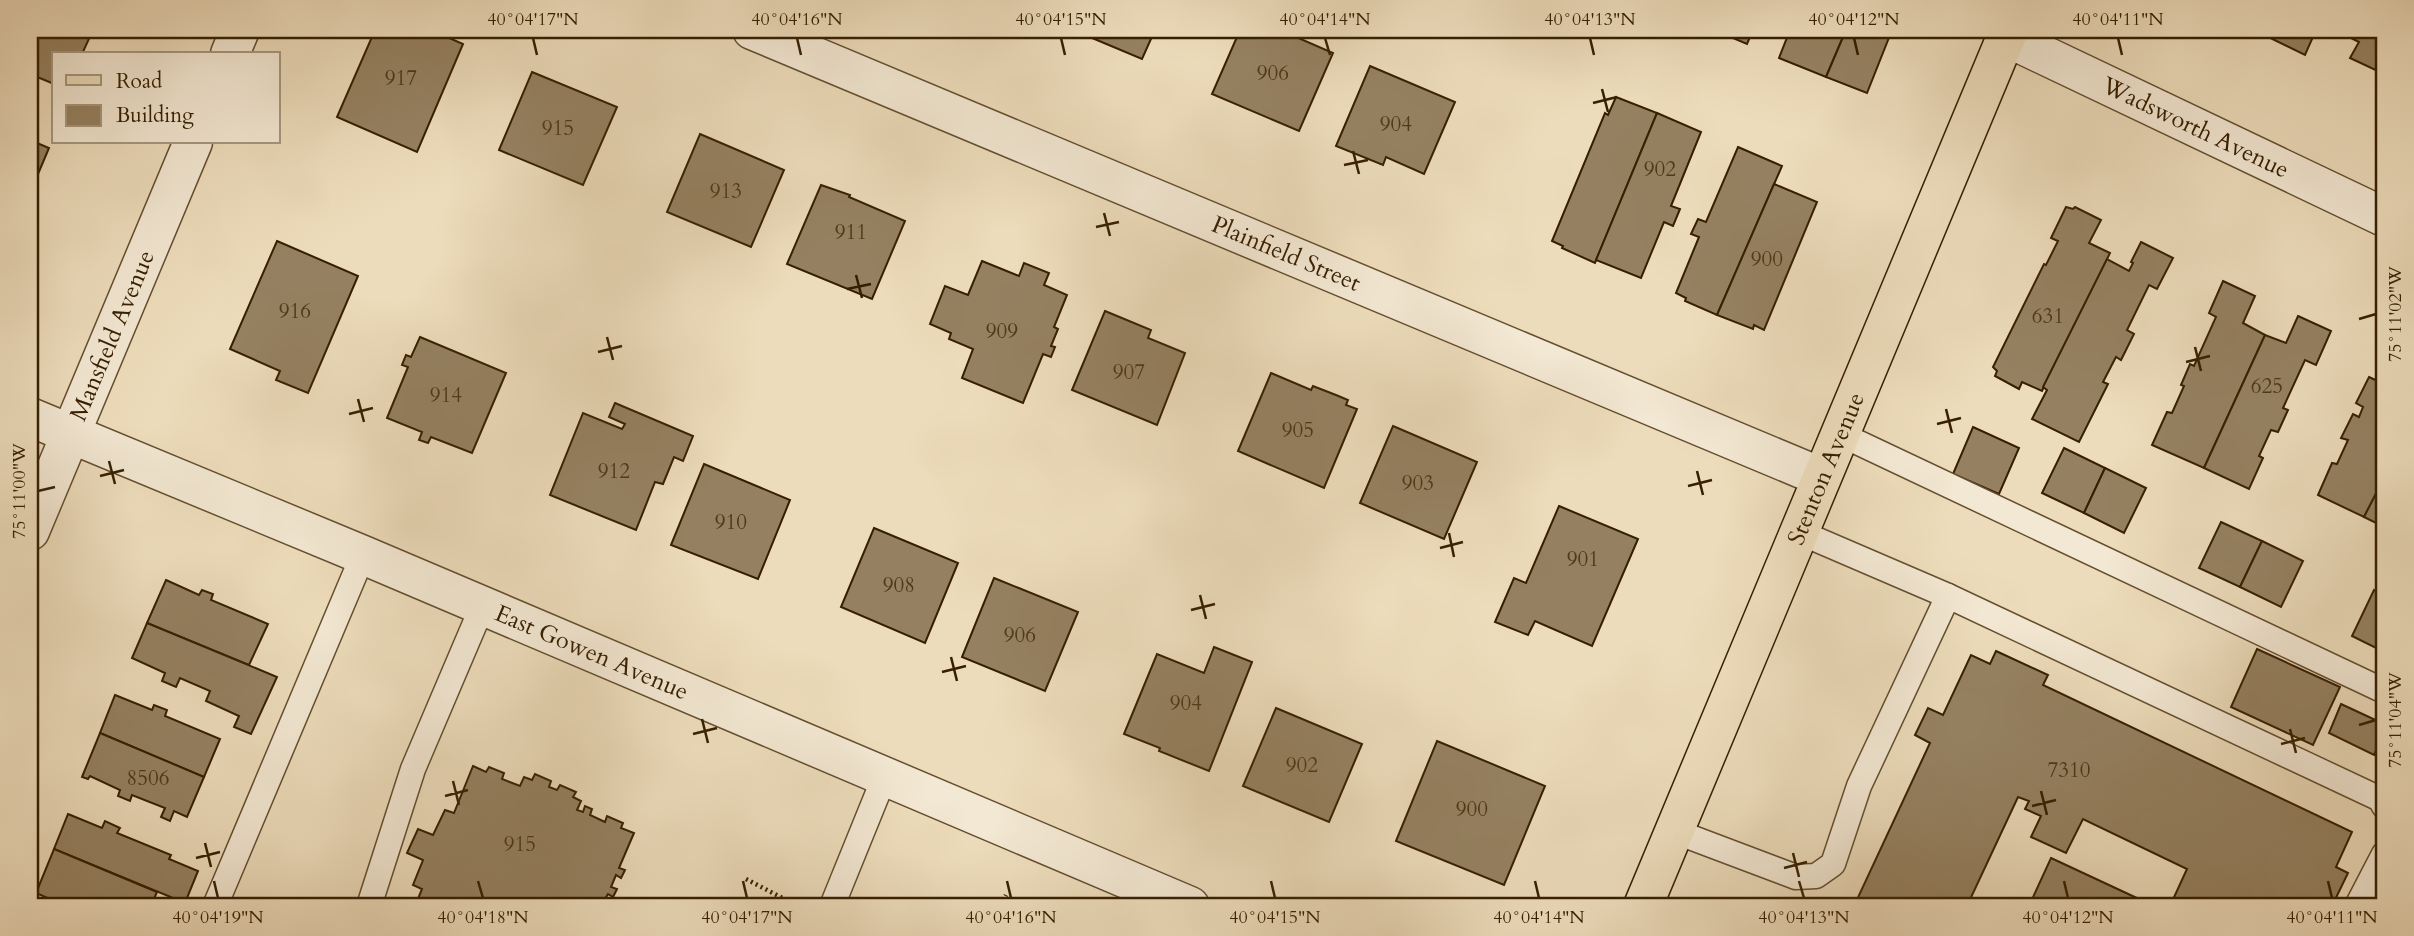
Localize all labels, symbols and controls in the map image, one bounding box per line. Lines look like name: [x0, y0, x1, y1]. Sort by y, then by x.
text: 40°04'17"N: [487, 7, 579, 32]
text: 40°04'16"N: [751, 7, 843, 32]
text: 40°04'15"N: [1015, 7, 1107, 32]
text: 40°04'14"N: [1279, 7, 1371, 32]
text: 40°04'13"N: [1544, 7, 1636, 32]
text: 40°04'12"N: [1808, 7, 1900, 32]
text: 40°04'11"N: [2072, 7, 2164, 32]
legend: [52, 52, 280, 144]
house number: 906: [1257, 59, 1289, 88]
house number: 917: [385, 64, 417, 93]
text: Road: [116, 67, 162, 96]
street label: Wadsworth Avenue: [2095, 69, 2294, 186]
text: Building: [116, 101, 194, 130]
house number: 904: [1380, 110, 1412, 139]
house number: 915: [542, 114, 574, 143]
house number: 902: [1644, 155, 1676, 184]
house number: 913: [710, 177, 742, 206]
street label: Plainfield Street: [1206, 208, 1366, 300]
house number: 911: [835, 218, 867, 247]
street label: Mansfield Avenue: [62, 245, 163, 426]
house number: 900: [1751, 245, 1783, 274]
text: 75°11'02"W: [2383, 266, 2408, 362]
house number: 916: [279, 297, 311, 326]
house number: 631: [2032, 302, 2064, 331]
house number: 909: [986, 317, 1018, 346]
house number: 907: [1113, 358, 1145, 387]
house number: 625: [2251, 372, 2283, 401]
house number: 914: [430, 381, 462, 410]
street label: Stenton Avenue: [1780, 387, 1873, 550]
house number: 905: [1282, 416, 1314, 445]
text: 75°11'00"W: [7, 443, 32, 539]
house number: 912: [598, 457, 630, 486]
house number: 903: [1402, 469, 1434, 498]
house number: 910: [715, 508, 747, 537]
house number: 901: [1567, 545, 1599, 574]
house number: 908: [883, 571, 915, 600]
street label: East Gowen Avenue: [490, 597, 693, 708]
house number: 906: [1004, 621, 1036, 650]
text: 75°11'04"W: [2383, 672, 2408, 768]
house number: 904: [1170, 689, 1202, 718]
house number: 902: [1286, 751, 1318, 780]
house number: 7310: [2047, 756, 2091, 785]
house number: 8506: [126, 764, 170, 793]
house number: 900: [1456, 795, 1488, 824]
house number: 915: [504, 830, 536, 859]
text: 40°04'19"N: [172, 905, 264, 930]
text: 40°04'18"N: [437, 905, 529, 930]
text: 40°04'17"N: [701, 905, 793, 930]
text: 40°04'16"N: [965, 905, 1057, 930]
text: 40°04'15"N: [1229, 905, 1321, 930]
text: 40°04'14"N: [1493, 905, 1585, 930]
text: 40°04'13"N: [1758, 905, 1850, 930]
text: 40°04'12"N: [2022, 905, 2114, 930]
text: 40°04'11"N: [2286, 905, 2378, 930]

